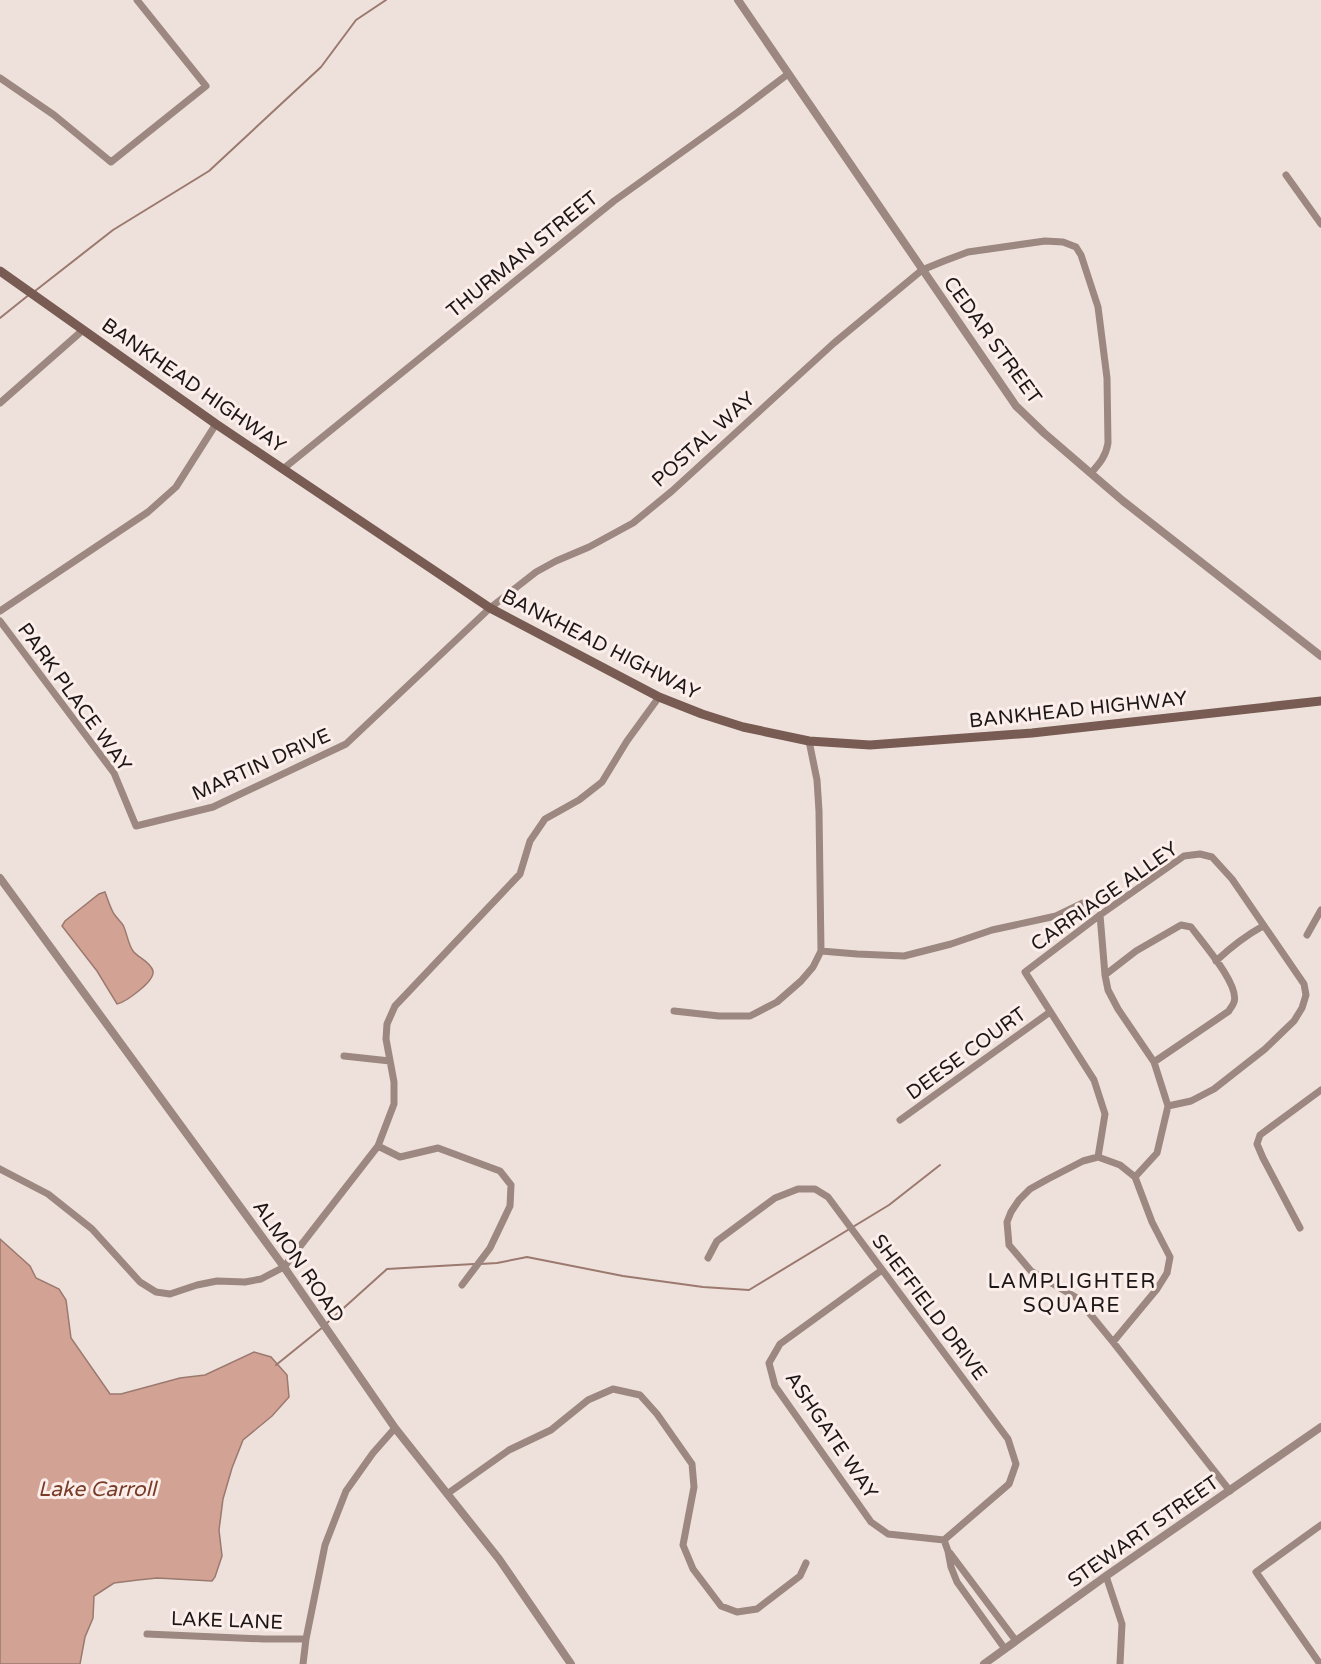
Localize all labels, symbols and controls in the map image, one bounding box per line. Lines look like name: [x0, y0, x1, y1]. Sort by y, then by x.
street label: THURMAN STREET: [442, 186, 603, 323]
street label: CEDAR STREET: [938, 272, 1046, 409]
street label: BANKHEAD HIGHWAY: [97, 313, 290, 459]
street label: POSTAL WAY: [647, 387, 760, 492]
street label: BANKHEAD HIGHWAY: [498, 584, 704, 705]
street label: PARK PLACE WAY: [12, 618, 136, 777]
street label: BANKHEAD HIGHWAY: [968, 687, 1188, 733]
street label: MARTIN DRIVE: [188, 724, 334, 806]
street label: CARRIAGE ALLEY: [1026, 837, 1183, 957]
street label: DEESE COURT: [902, 1002, 1031, 1105]
street label: ALMON ROAD: [247, 1196, 349, 1327]
street label: SHEFFIELD DRIVE: [867, 1230, 992, 1385]
district label: LAMPLIGHTER SQUARE: [987, 1269, 1157, 1318]
street label: ASHGATE WAY: [780, 1367, 883, 1504]
street label: STEWART STREET: [1063, 1471, 1224, 1593]
water label: Lake Carroll: [38, 1477, 159, 1502]
street label: LAKE LANE: [170, 1607, 283, 1635]

